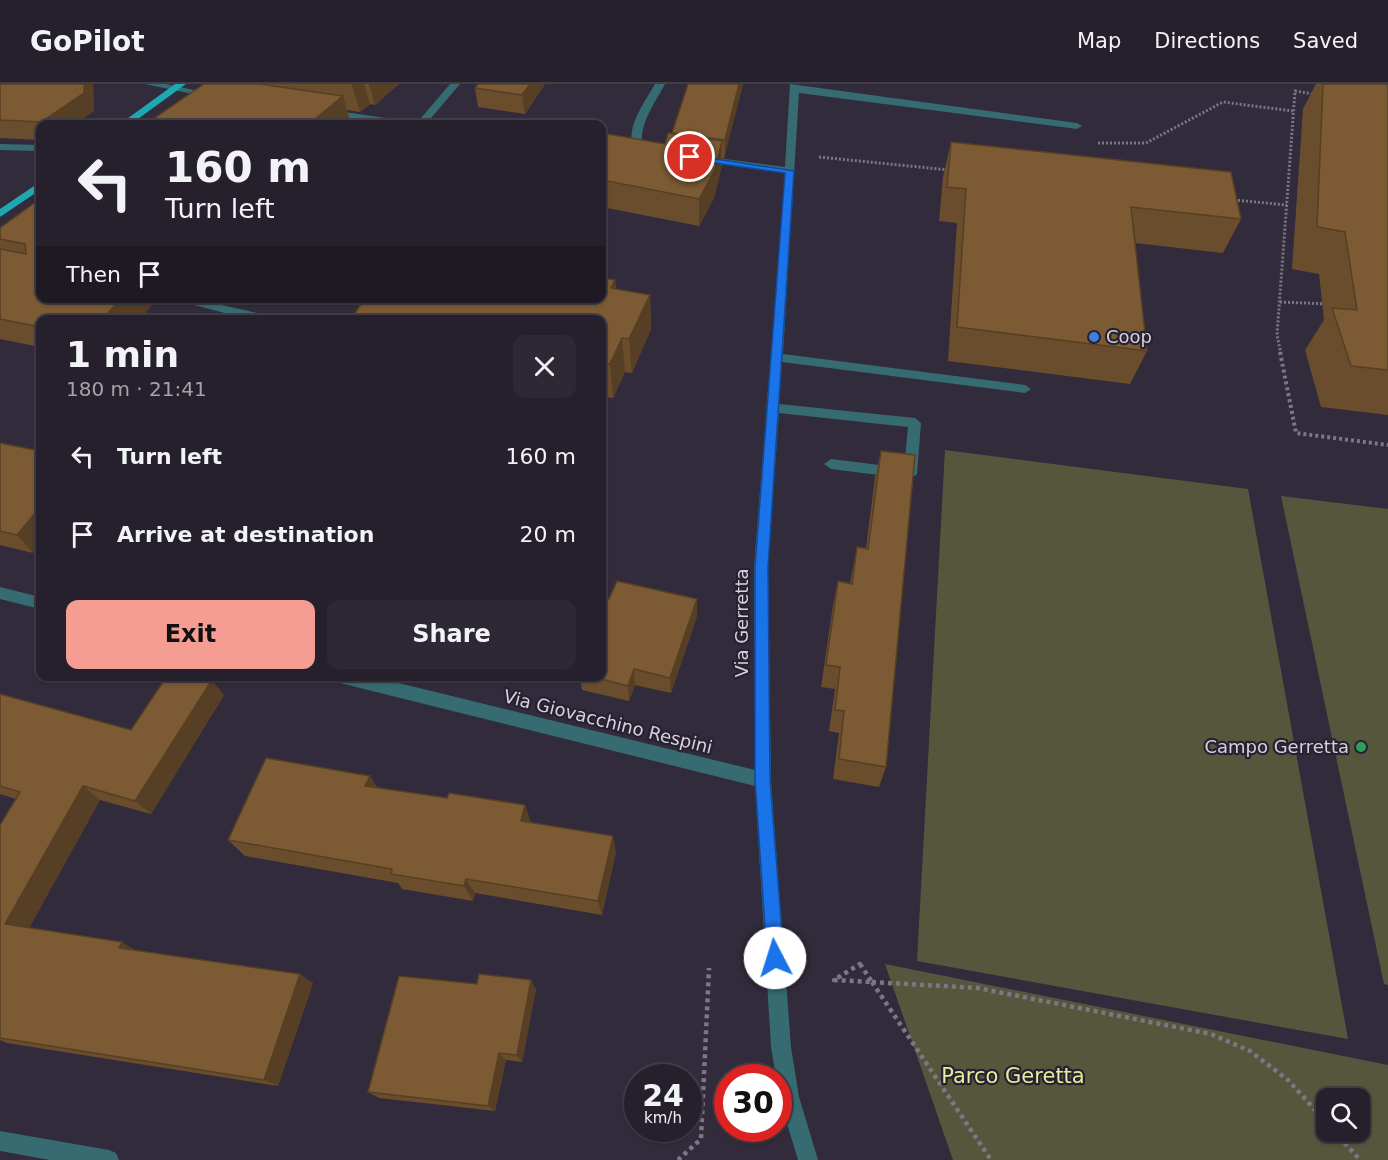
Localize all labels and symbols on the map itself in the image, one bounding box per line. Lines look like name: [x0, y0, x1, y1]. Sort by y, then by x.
pin: [664, 131, 715, 182]
place label: Coop: [1106, 326, 1152, 347]
marker: Coop: [1087, 330, 1101, 344]
street label: Via Gerretta: [731, 568, 752, 678]
street label: Via Giovacchino Respini: [501, 685, 715, 758]
place label: Campo Gerretta: [1204, 736, 1349, 757]
marker: Campo Gerretta: [1354, 740, 1368, 754]
position arrow: [743, 926, 807, 990]
speed limit sign: 30: [714, 1064, 792, 1142]
park label: Parco Geretta: [941, 1064, 1085, 1088]

